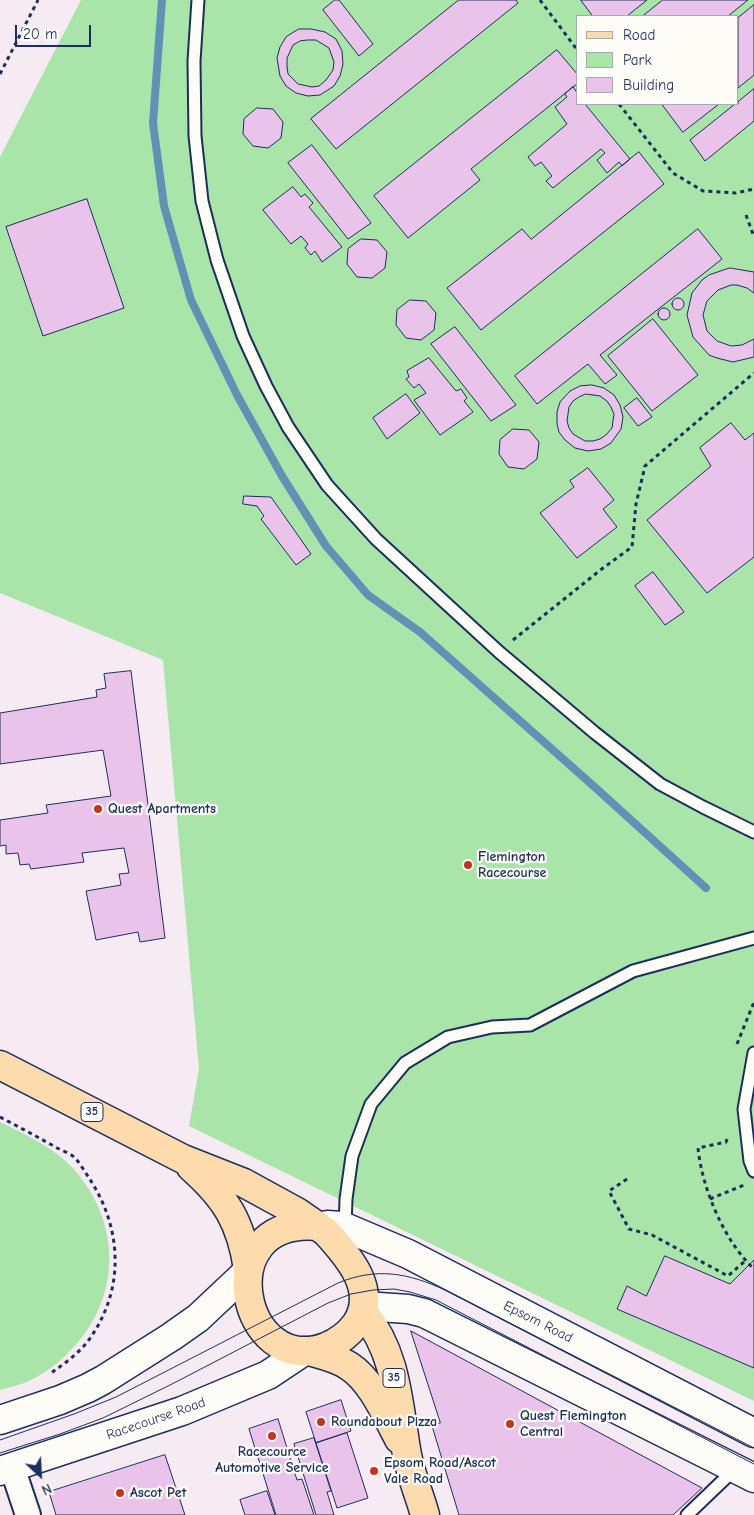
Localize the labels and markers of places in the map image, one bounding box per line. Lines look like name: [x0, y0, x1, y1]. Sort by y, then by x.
place label: Quest Apartments: [108, 801, 216, 817]
marker: Quest Apartments: [92, 803, 104, 815]
place label: Flemington Racecourse: [478, 849, 546, 882]
marker: Flemington Racecourse: [462, 859, 474, 871]
place label: Quest Flemington Central: [520, 1408, 627, 1440]
place label: Roundabout Pizza: [331, 1414, 437, 1430]
marker: Roundabout Pizza: [315, 1416, 327, 1428]
marker: Quest Flemington Central: [504, 1418, 516, 1430]
marker: Racecource Automotive Service: [266, 1430, 278, 1442]
place label: Racecource Automotive Service: [215, 1444, 329, 1476]
place label: Epsom Road/Ascot Vale Road: [384, 1455, 496, 1488]
marker: Epsom Road/Ascot Vale Road: [368, 1465, 380, 1477]
place label: Ascot Pet: [130, 1485, 186, 1501]
marker: Ascot Pet: [114, 1487, 126, 1499]

